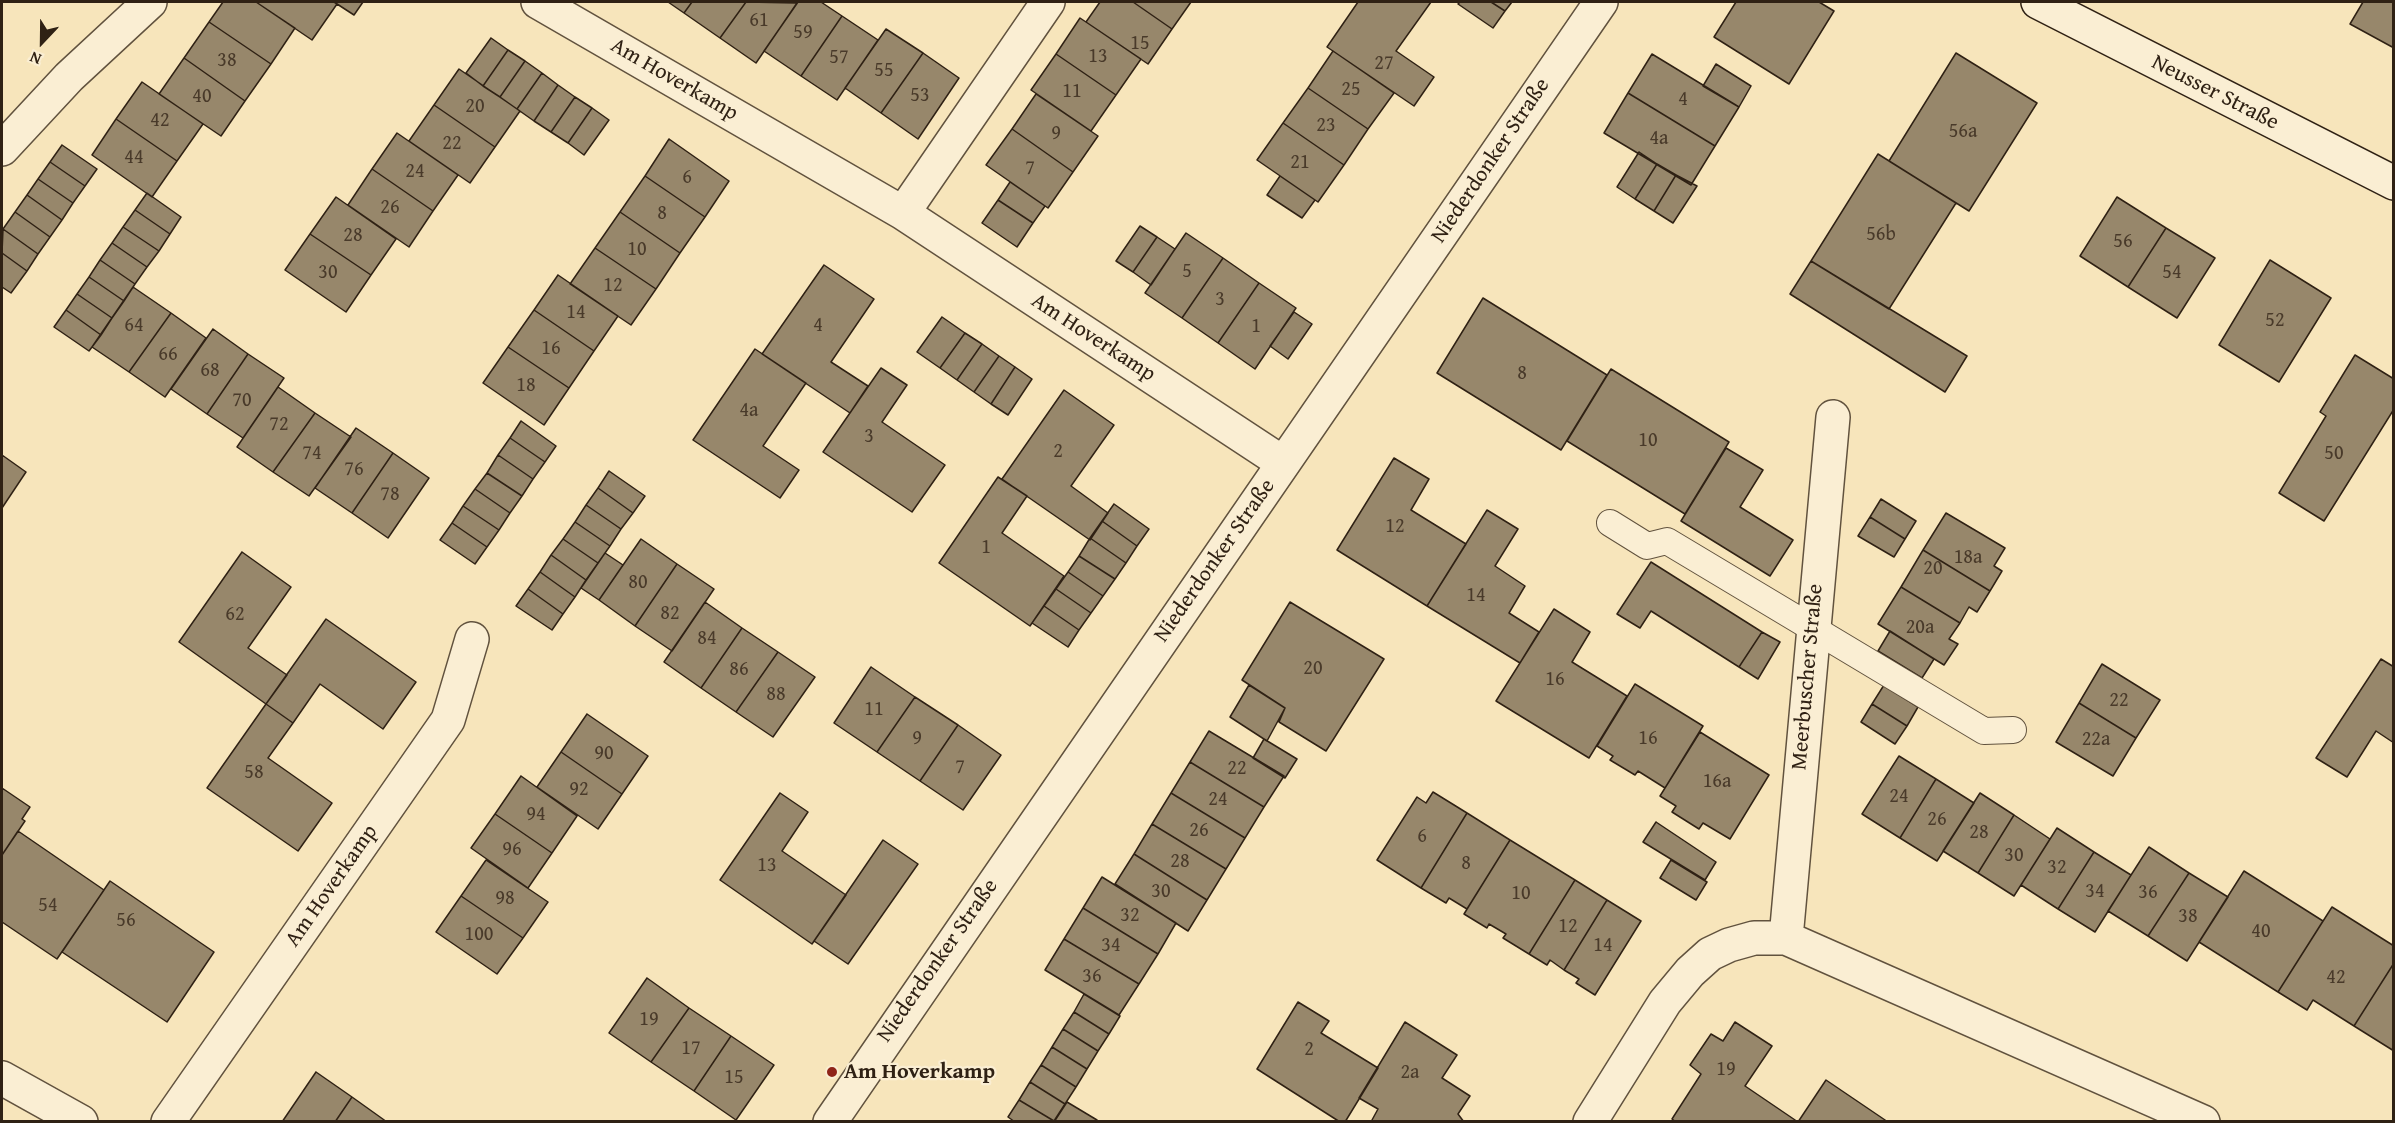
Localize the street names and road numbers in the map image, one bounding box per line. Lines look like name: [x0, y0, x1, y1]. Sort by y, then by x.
street label: Am Hoverkamp: [606, 33, 742, 127]
street label: Neusser Straße: [2147, 50, 2283, 136]
street label: Niederdonker Straße: [1426, 74, 1556, 248]
street label: Am Hoverkamp: [1026, 288, 1160, 388]
street label: Niederdonker Straße: [1149, 474, 1281, 648]
street label: Meerbuscher Straße: [1787, 583, 1829, 771]
street label: Am Hoverkamp: [280, 820, 384, 952]
street label: Niederdonker Straße: [872, 874, 1004, 1048]

